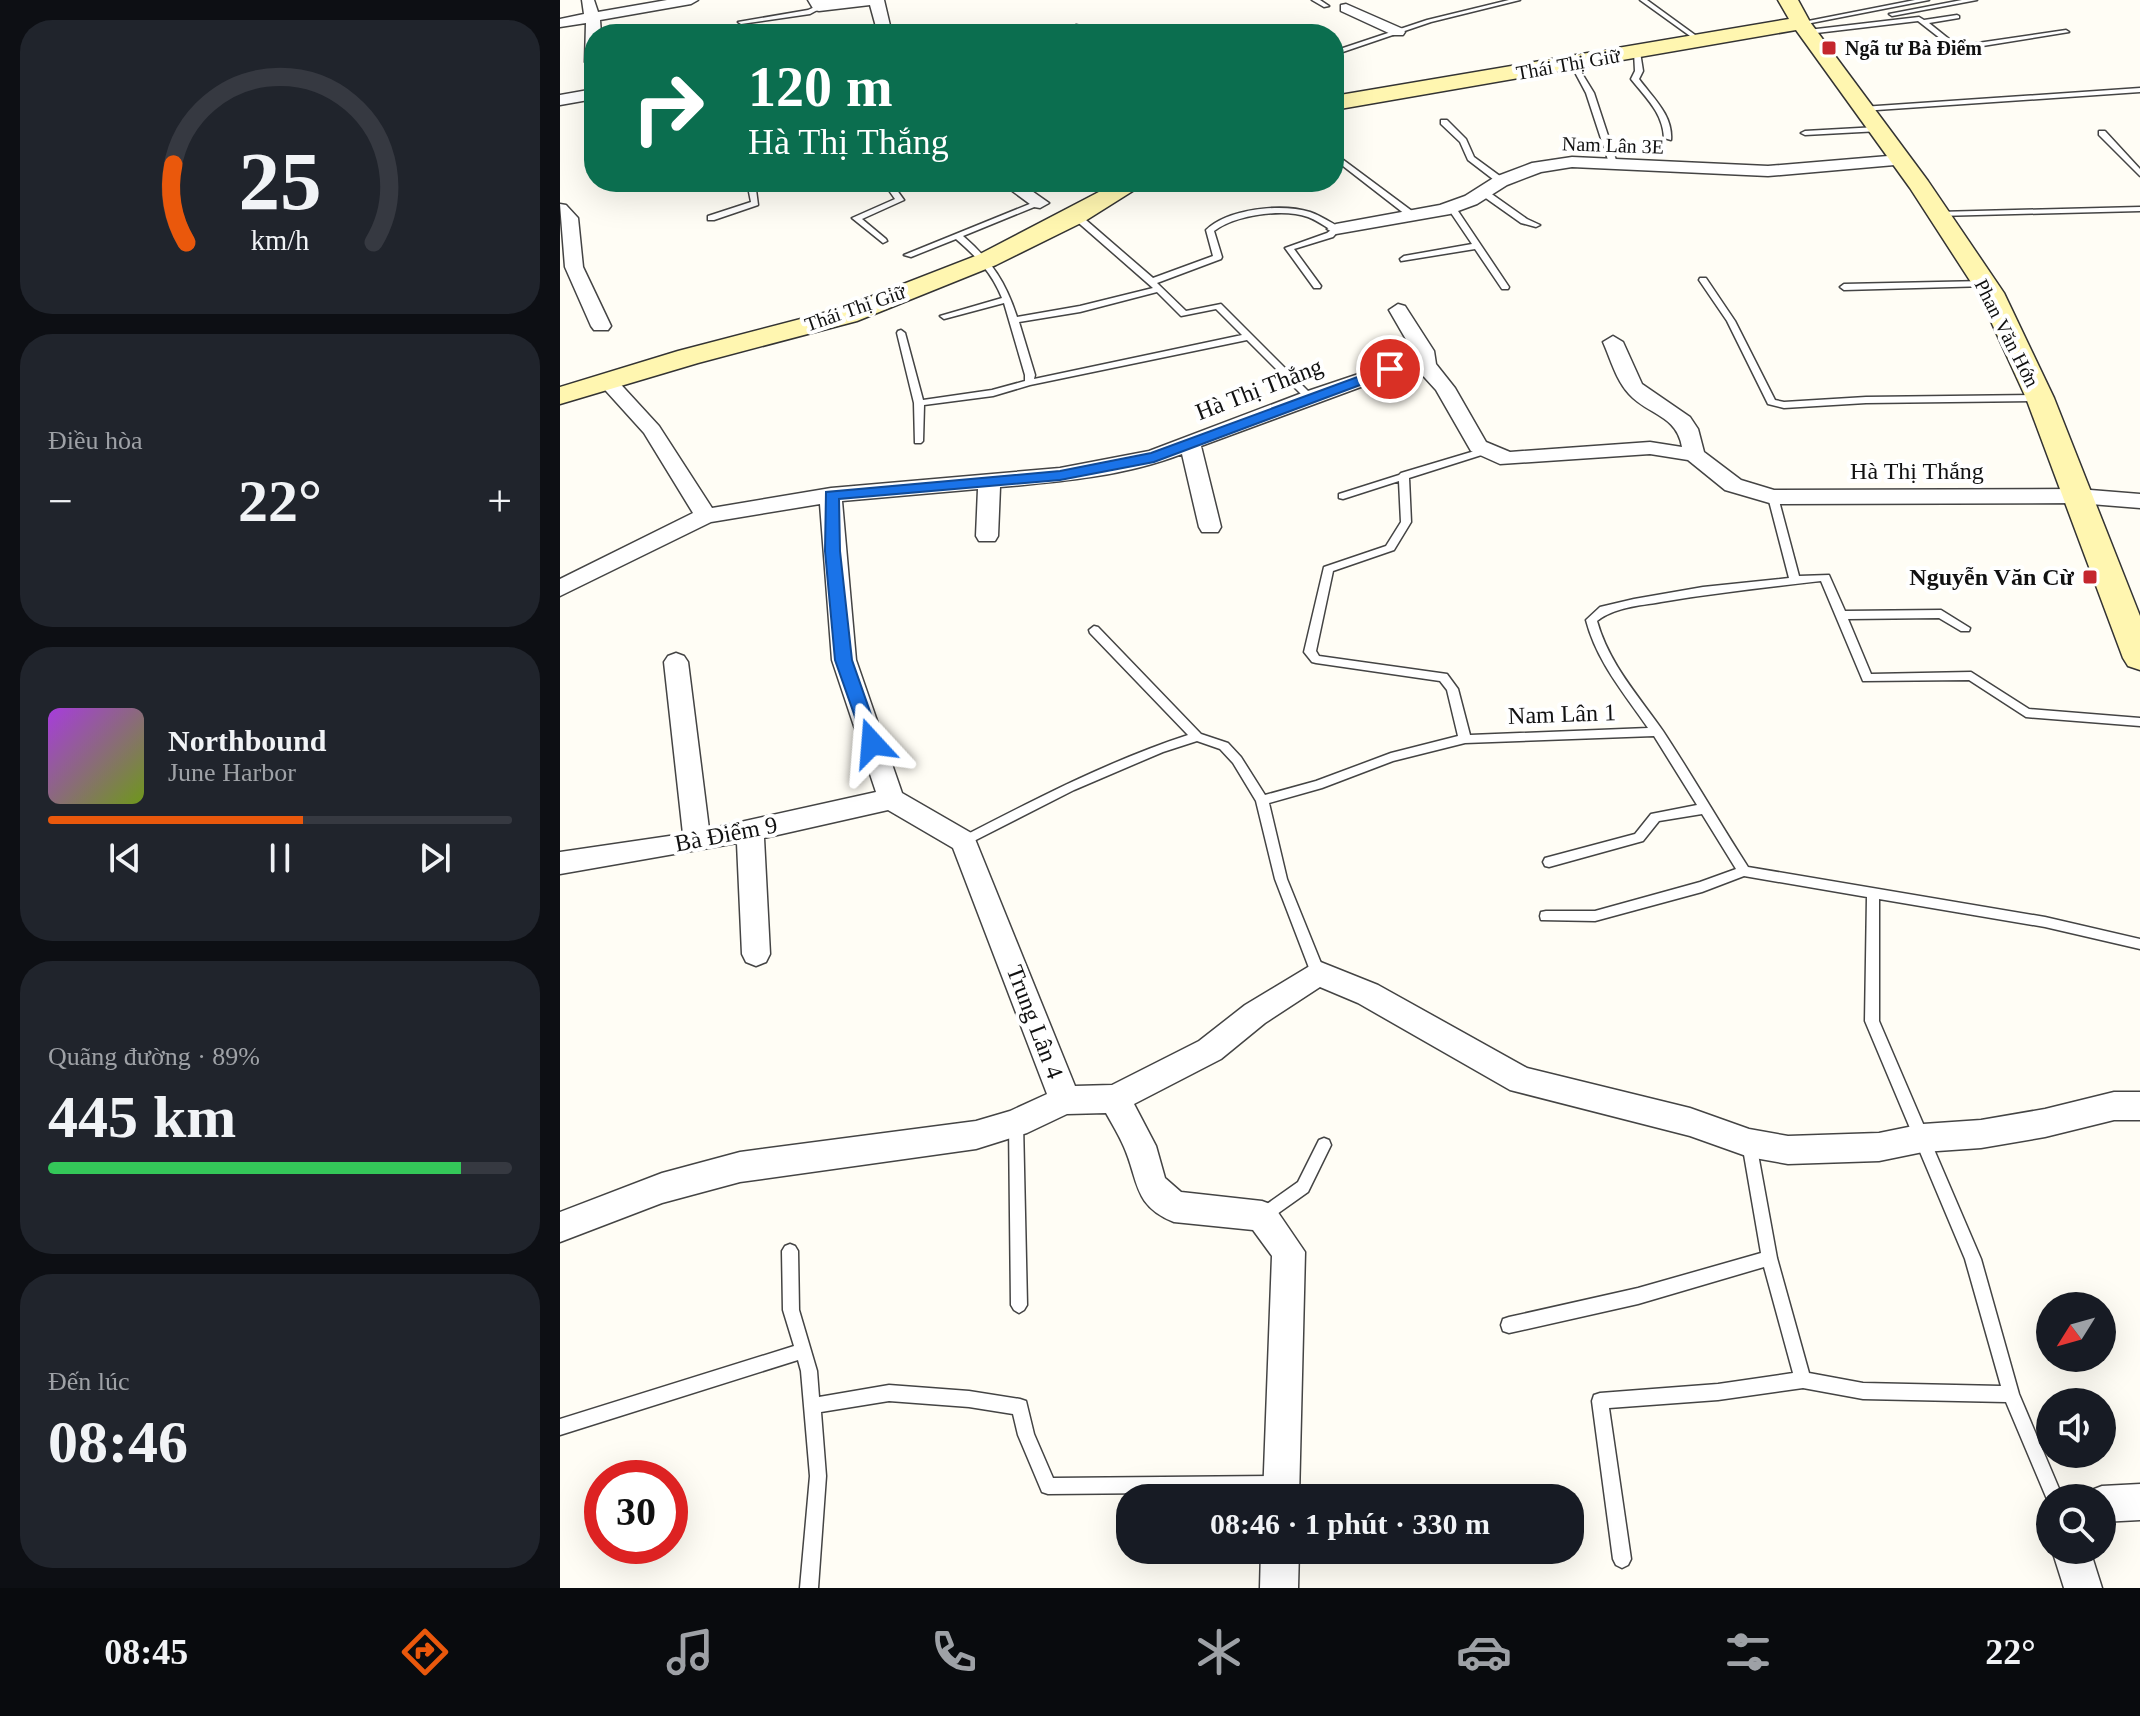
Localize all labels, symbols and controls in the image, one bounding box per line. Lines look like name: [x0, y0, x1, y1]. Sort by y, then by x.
place label: Ngã tư Bà Điểm: [1845, 37, 1982, 60]
marker: Ngã tư Bà Điểm: [1820, 39, 1838, 57]
street label: Thái Thị Giữ: [1514, 44, 1623, 84]
icon: right: [616, 56, 720, 160]
text: 120 m: [748, 56, 893, 118]
text: Hà Thị Thắng: [748, 122, 949, 162]
street label: Nam Lân 3E: [1562, 132, 1664, 158]
text: 25: [238, 134, 322, 226]
text: km/h: [251, 225, 309, 256]
street label: Phan Văn Hớn: [1970, 275, 2044, 391]
street label: Thái Thị Giữ: [802, 280, 909, 335]
pin: [1356, 335, 1424, 403]
icon: arrive: [1368, 347, 1412, 391]
street label: Hà Thị Thắng: [1192, 353, 1326, 425]
text: Điều hòa: [48, 426, 143, 455]
street label: Hà Thị Thắng: [1850, 458, 1984, 484]
text: 22°: [238, 468, 322, 534]
text: −: [48, 477, 73, 526]
text: +: [487, 477, 512, 526]
place label: Nguyễn Văn Cừ: [1909, 564, 2075, 590]
marker: Nguyễn Văn Cừ: [2081, 568, 2099, 586]
street label: Nam Lân 1: [1508, 699, 1616, 729]
position arrow: [830, 701, 914, 785]
text: Northbound: [168, 724, 326, 757]
text: June Harbor: [168, 758, 296, 787]
street label: Bà Điểm 9: [672, 811, 780, 857]
icon: previous: [103, 836, 147, 880]
icon: pause: [258, 836, 302, 880]
icon: next: [413, 836, 457, 880]
street label: Trung Lân 4: [1002, 962, 1068, 1082]
text: Quãng đường · 89%: [48, 1042, 260, 1071]
text: 445 km: [48, 1084, 236, 1150]
north arrow: [2036, 1292, 2116, 1372]
map controls: [2036, 1292, 2116, 1564]
text: Đến lúc: [48, 1367, 130, 1396]
button: sound: [2036, 1388, 2116, 1468]
text: 08:46: [48, 1409, 188, 1475]
speed limit sign: 30: [584, 1460, 688, 1564]
button: search: [2036, 1484, 2116, 1564]
text: 08:46 · 1 phút · 330 m: [1210, 1507, 1490, 1540]
icon: directions: [397, 1624, 453, 1680]
icon: music: [662, 1624, 718, 1680]
icon: phone: [926, 1624, 982, 1680]
icon: climate: [1191, 1624, 1247, 1680]
icon: car: [1456, 1624, 1512, 1680]
icon: filters: [1720, 1624, 1776, 1680]
text: 08:45: [104, 1632, 188, 1672]
text: 22°: [1985, 1632, 2036, 1672]

